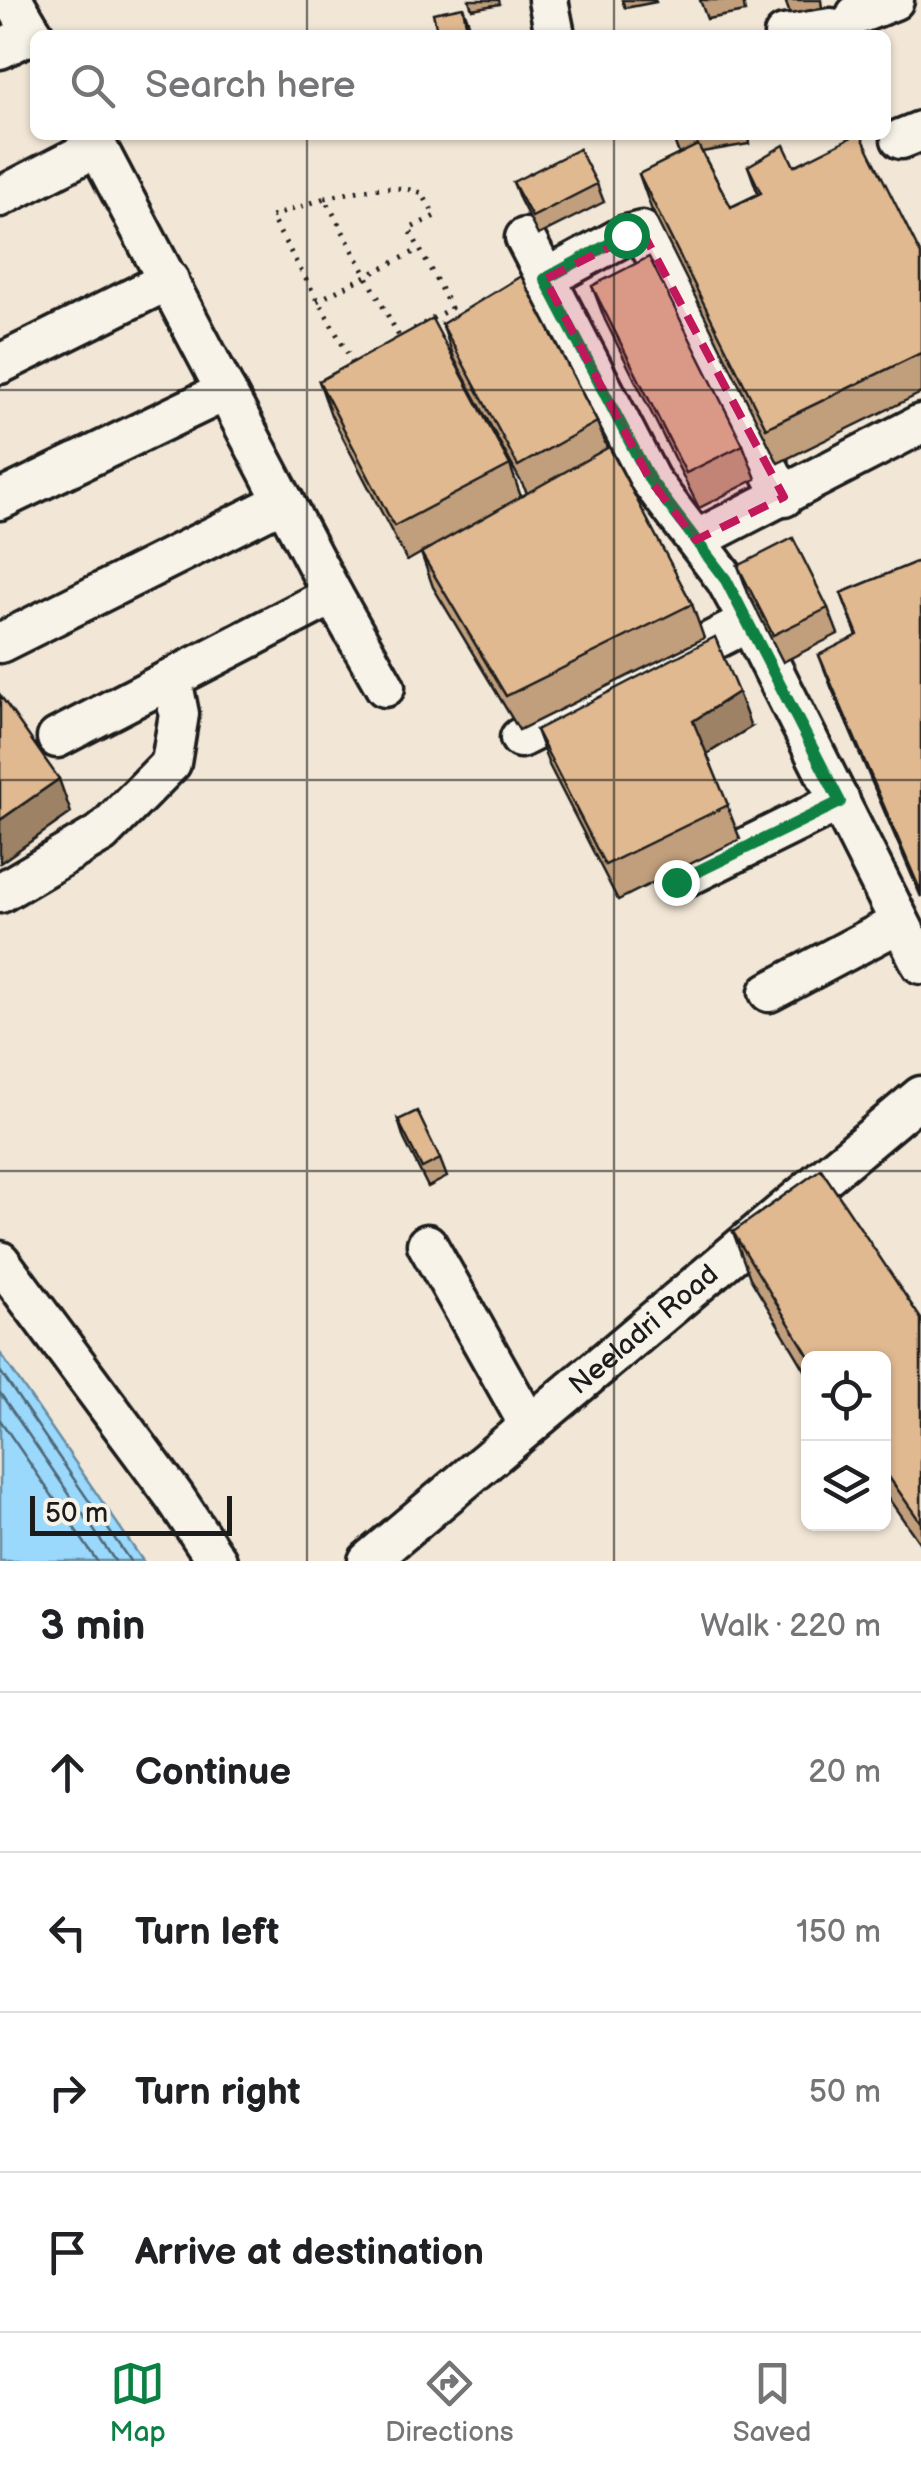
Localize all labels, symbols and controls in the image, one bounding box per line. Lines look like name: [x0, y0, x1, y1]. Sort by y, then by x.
search box: [30, 30, 891, 140]
icon: search: [65, 58, 120, 113]
text: Search here: [145, 63, 356, 108]
route start: [604, 213, 650, 259]
route end: [654, 860, 700, 906]
street label: Neeladri Road: [562, 1257, 725, 1401]
map controls: [801, 1351, 891, 1531]
button: locate: [801, 1351, 891, 1441]
button: layers: [801, 1441, 891, 1531]
scale bar: [30, 1491, 232, 1536]
text: 50 m: [45, 1497, 108, 1530]
text: 3 min: [40, 1601, 145, 1652]
text: Walk · 220 m: [700, 1607, 881, 1646]
icon: ahead: [40, 1745, 95, 1800]
text: Continue: [135, 1750, 291, 1795]
text: 20 m: [808, 1753, 881, 1792]
icon: left: [40, 1905, 95, 1960]
text: Turn left: [135, 1910, 279, 1955]
text: 150 m: [796, 1913, 881, 1952]
icon: right: [40, 2065, 95, 2120]
text: Turn right: [135, 2070, 300, 2115]
text: 50 m: [809, 2073, 881, 2112]
icon: arrive: [40, 2225, 95, 2280]
text: Arrive at destination: [135, 2230, 484, 2275]
tab: Map: [110, 2356, 166, 2449]
tab: Directions: [385, 2356, 514, 2449]
tab: Saved: [733, 2356, 811, 2449]

